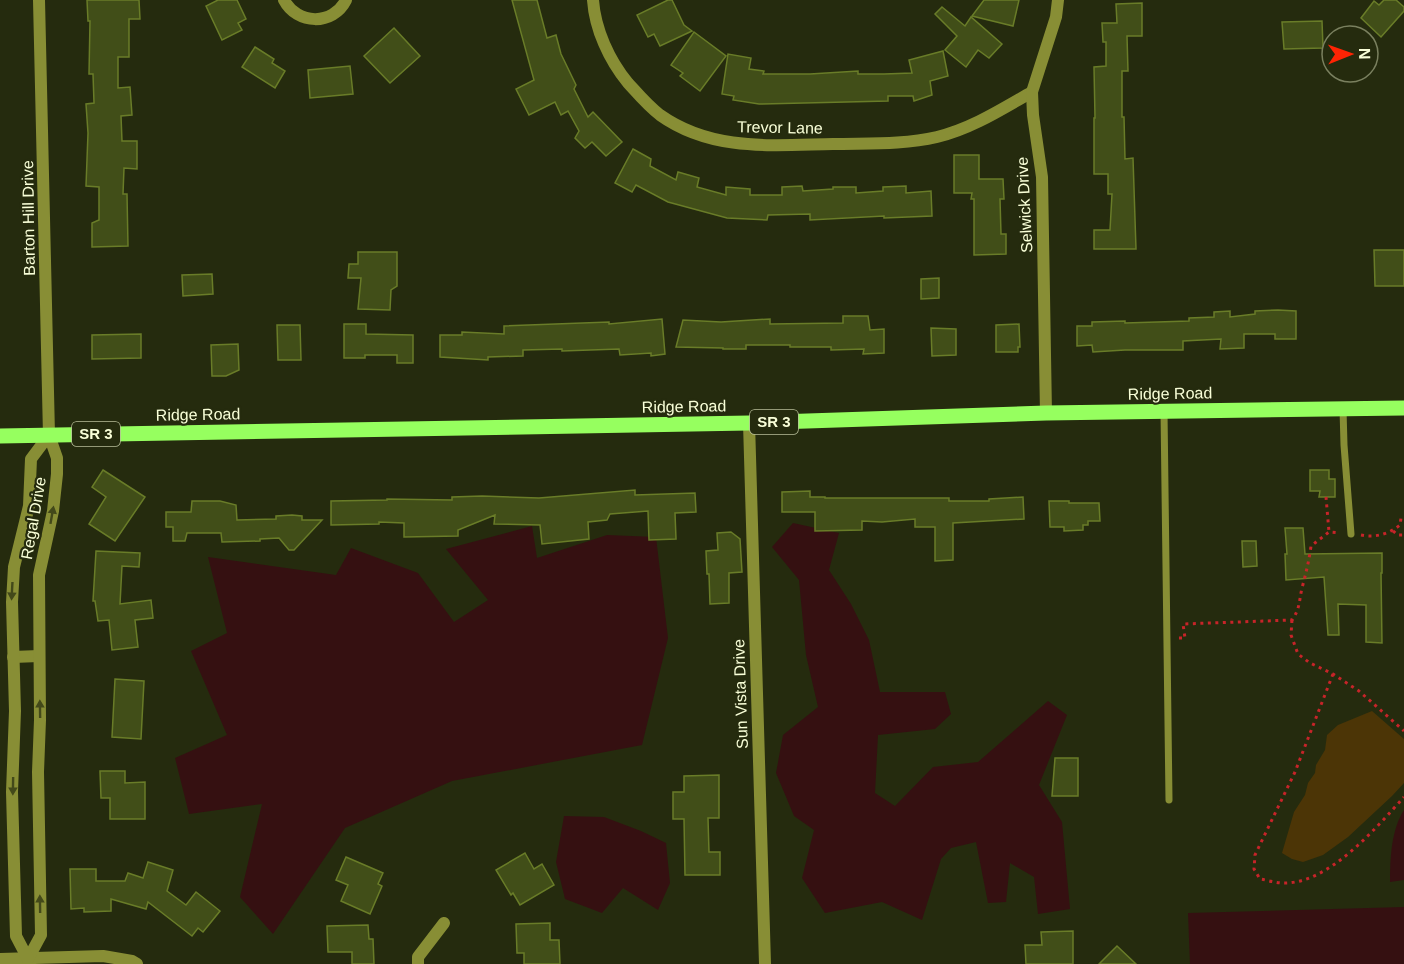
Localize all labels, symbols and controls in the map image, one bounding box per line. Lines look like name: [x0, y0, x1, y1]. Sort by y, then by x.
north arrow: [1320, 24, 1380, 84]
text: N: [1356, 48, 1373, 60]
street label: Trevor Lane: [737, 118, 823, 137]
street label: Selwick Drive: [1013, 156, 1036, 253]
street label: Barton Hill Drive: [19, 160, 38, 276]
street label: Ridge Road: [1128, 384, 1212, 403]
street label: Ridge Road: [642, 397, 726, 416]
street label: Ridge Road: [156, 405, 240, 424]
road number: SR 3: [750, 410, 798, 434]
road number: SR 3: [72, 422, 120, 446]
street label: Regal Drive: [18, 475, 49, 561]
one-way arrow: [48, 505, 57, 524]
one-way arrow: [8, 581, 17, 600]
street label: Sun Vista Drive: [730, 639, 751, 749]
one-way arrow: [35, 699, 45, 718]
one-way arrow: [8, 776, 17, 795]
one-way arrow: [35, 894, 45, 913]

